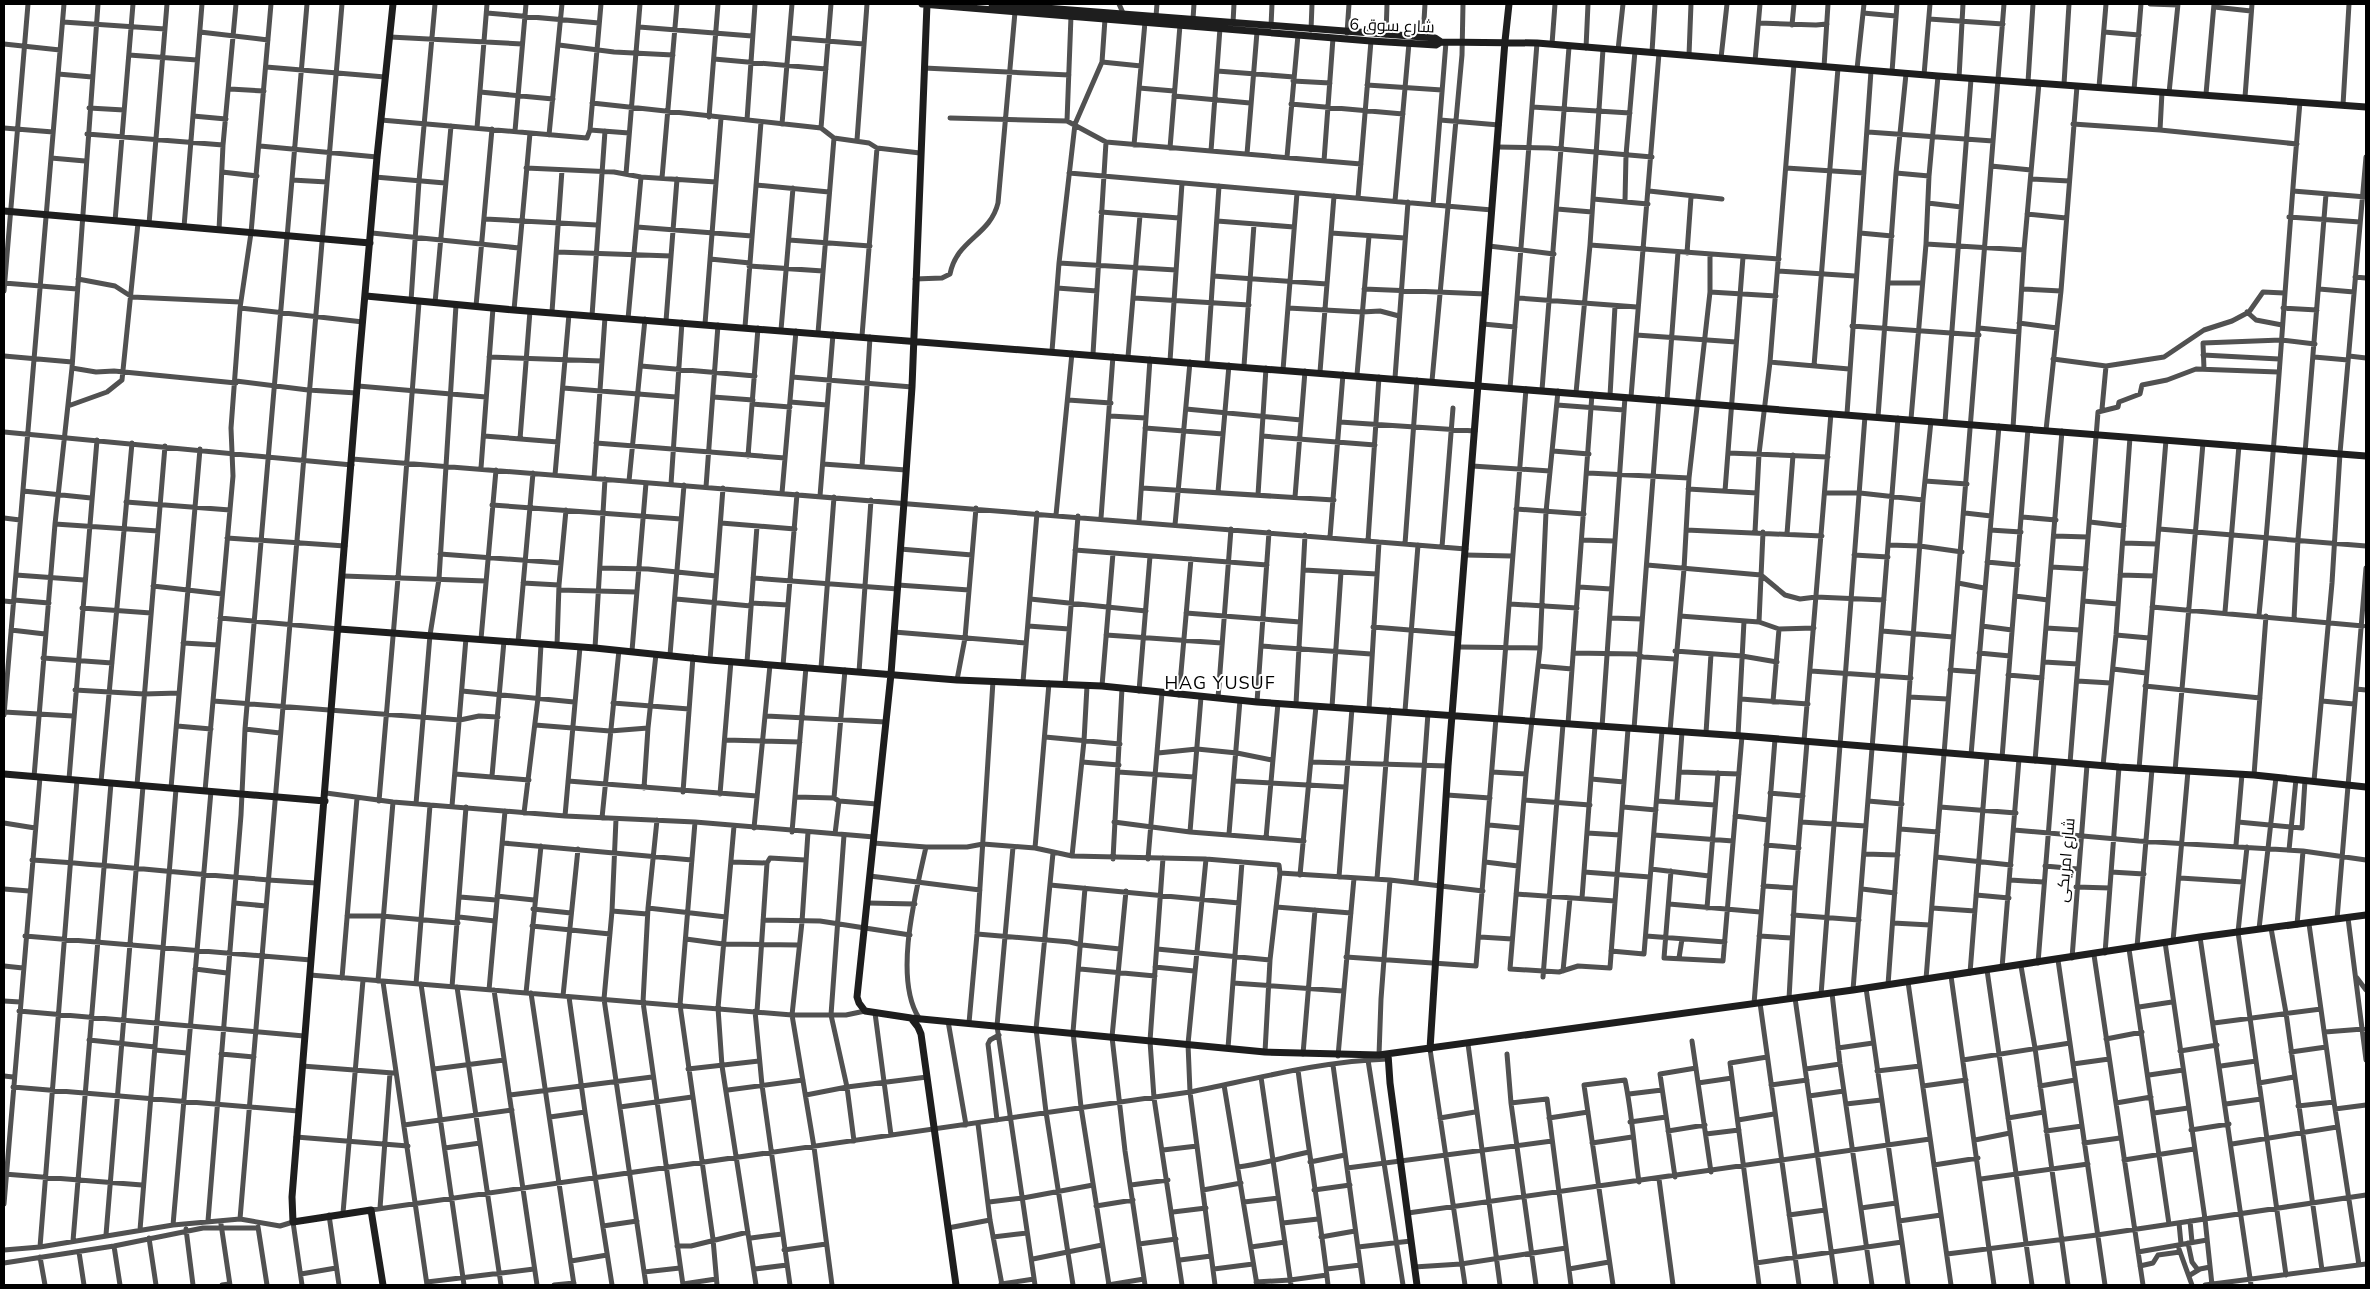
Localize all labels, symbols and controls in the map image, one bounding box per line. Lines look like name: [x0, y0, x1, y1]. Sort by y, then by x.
street label: شارع سوق 6: [1349, 14, 1435, 38]
district label: HAG YUSUF: [1164, 671, 1276, 695]
street label: شارع امريكى: [2051, 817, 2081, 903]

